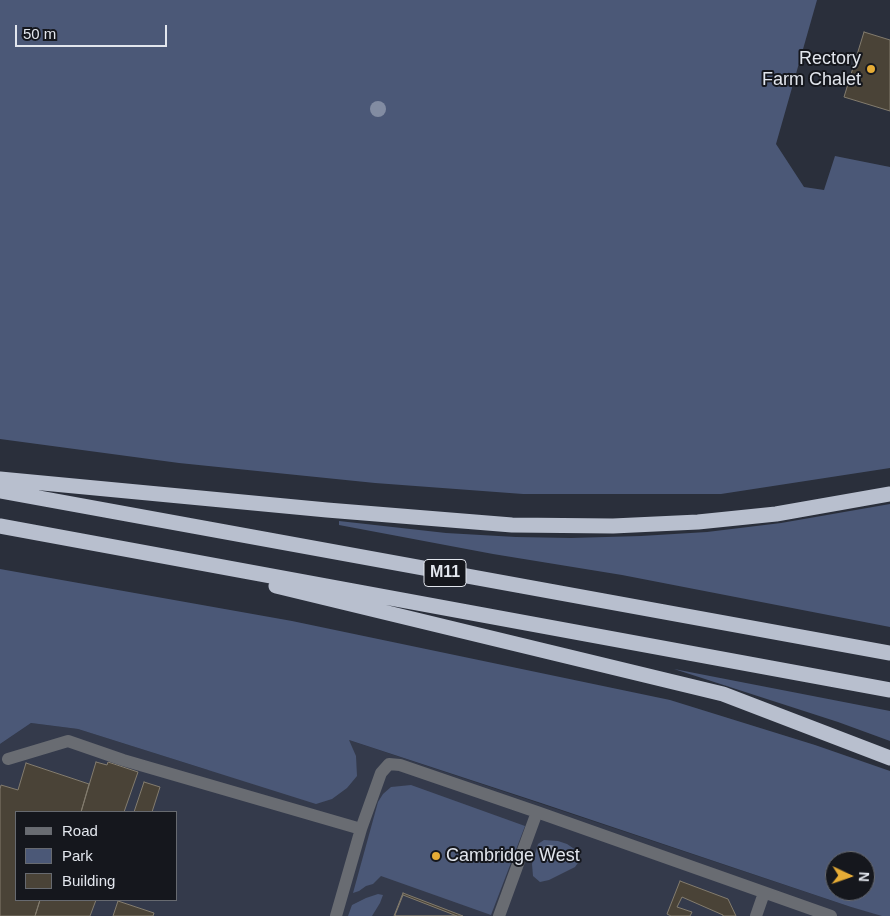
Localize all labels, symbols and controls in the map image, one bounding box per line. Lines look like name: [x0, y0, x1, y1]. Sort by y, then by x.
scale bar: [18, 15, 170, 47]
text: 50 m: [23, 25, 56, 42]
place label: Rectory Farm Chalet: [762, 48, 861, 90]
marker: Rectory Farm Chalet: [865, 63, 877, 75]
road number: M11: [424, 560, 466, 586]
legend: [15, 811, 178, 901]
text: Road: [62, 822, 98, 839]
place label: Cambridge West: [446, 845, 580, 867]
text: Park: [62, 847, 93, 864]
marker: Cambridge West: [430, 850, 442, 862]
north arrow: [825, 851, 875, 901]
text: N: [856, 871, 872, 882]
text: Building: [62, 872, 115, 889]

